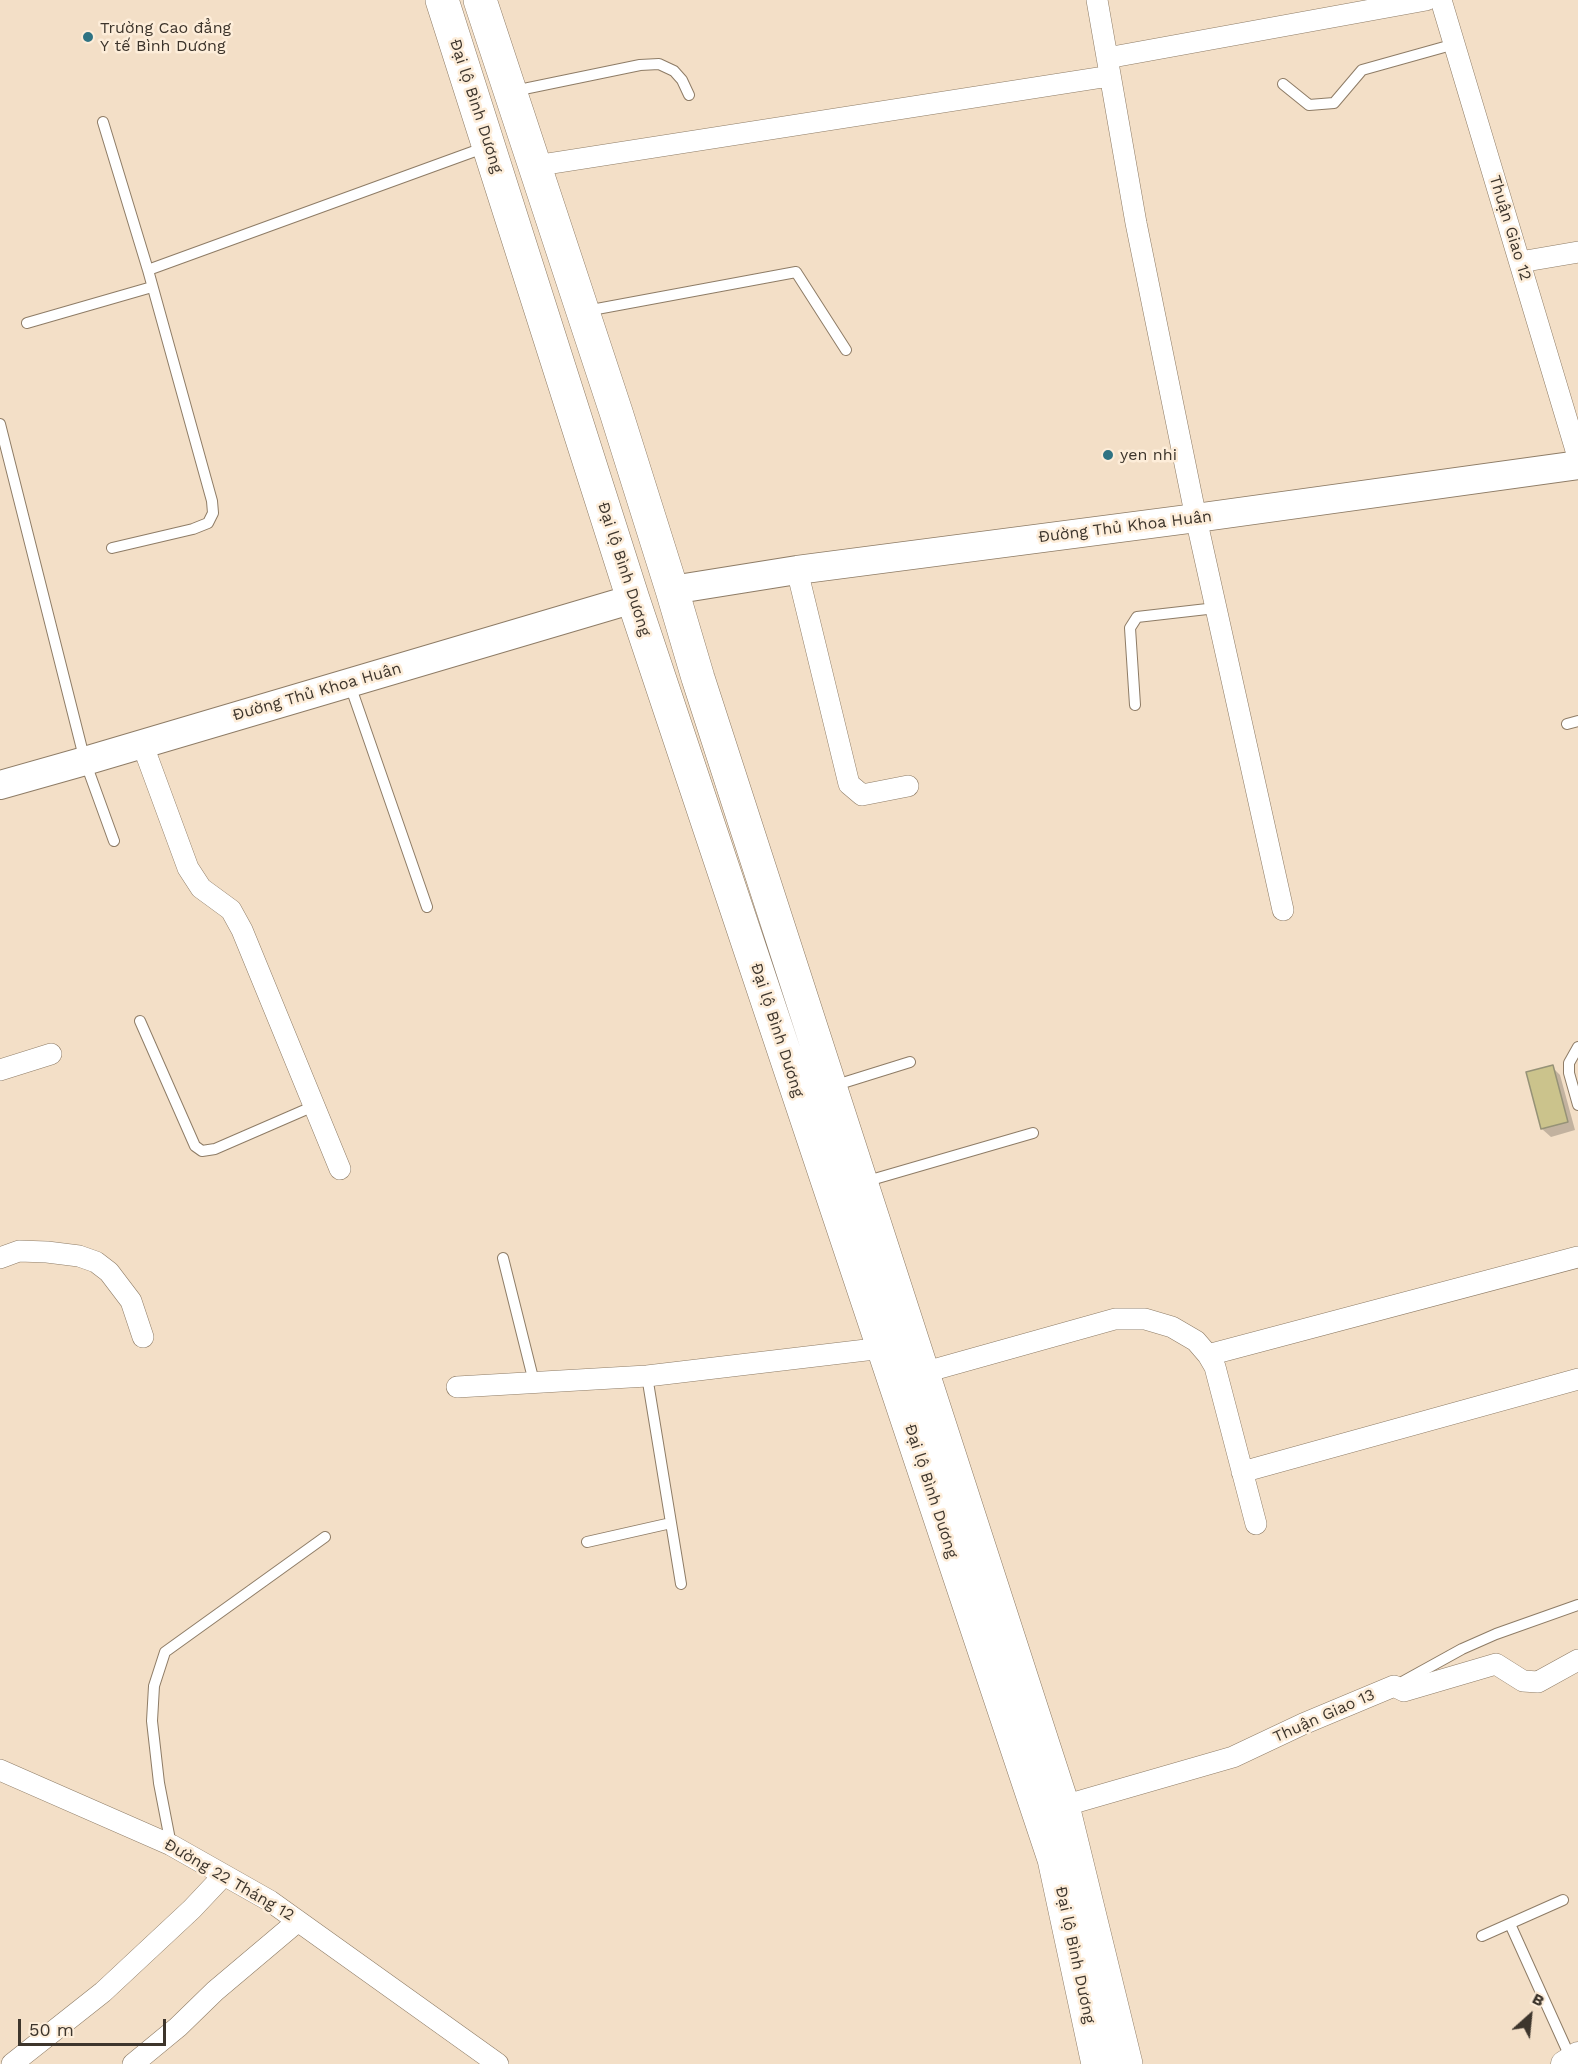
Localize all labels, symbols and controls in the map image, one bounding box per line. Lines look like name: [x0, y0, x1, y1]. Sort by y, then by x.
place label: Trường Cao đẳng Y tế Bình Dương: [100, 18, 231, 56]
marker: Trường Cao đẳng Y tế Bình Dương: [81, 30, 95, 44]
street label: Đại lộ Bình Dương: [445, 37, 507, 175]
street label: Thuận Giao 12: [1485, 173, 1535, 283]
place label: yen nhi: [1120, 445, 1177, 465]
marker: yen nhi: [1101, 448, 1115, 462]
street label: Đại lộ Bình Dương: [593, 500, 655, 638]
street label: Đường Thủ Khoa Huân: [1037, 507, 1213, 547]
street label: Đường Thủ Khoa Huân: [230, 659, 404, 725]
street label: Đại lộ Bình Dương: [746, 961, 808, 1099]
street label: Đại lộ Bình Dương: [900, 1422, 962, 1560]
street label: Thuận Giao 13: [1270, 1685, 1378, 1747]
street label: Đường 22 Tháng 12: [161, 1835, 297, 1925]
street label: Đại lộ Bình Dương: [1051, 1885, 1099, 2025]
north arrow: [1500, 1986, 1560, 2046]
text: B: [1529, 1989, 1548, 2010]
scale bar: [21, 2007, 170, 2045]
text: 50 m: [29, 2019, 74, 2040]

